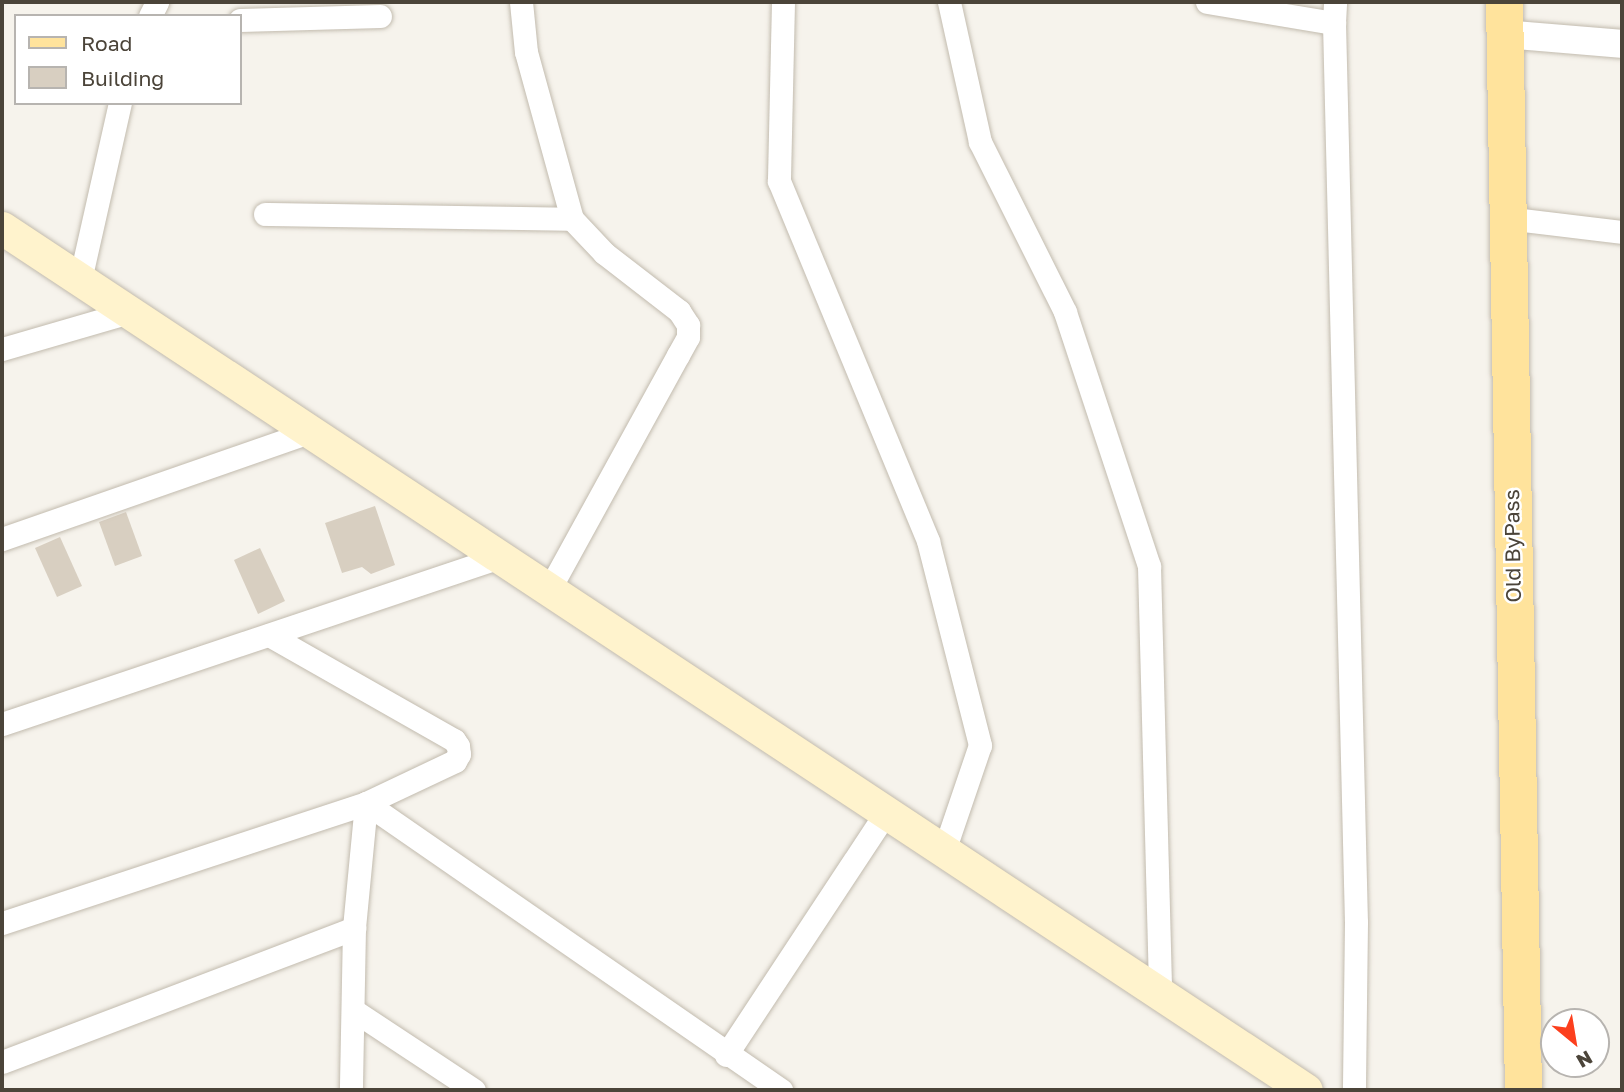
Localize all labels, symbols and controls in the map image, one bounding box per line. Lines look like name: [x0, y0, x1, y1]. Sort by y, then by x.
legend: [14, 14, 242, 105]
text: Road: [81, 30, 132, 56]
text: Building: [81, 65, 164, 91]
street label: Old ByPass: [1498, 489, 1526, 603]
north arrow: [1540, 1008, 1610, 1078]
text: N: [1573, 1046, 1597, 1073]

